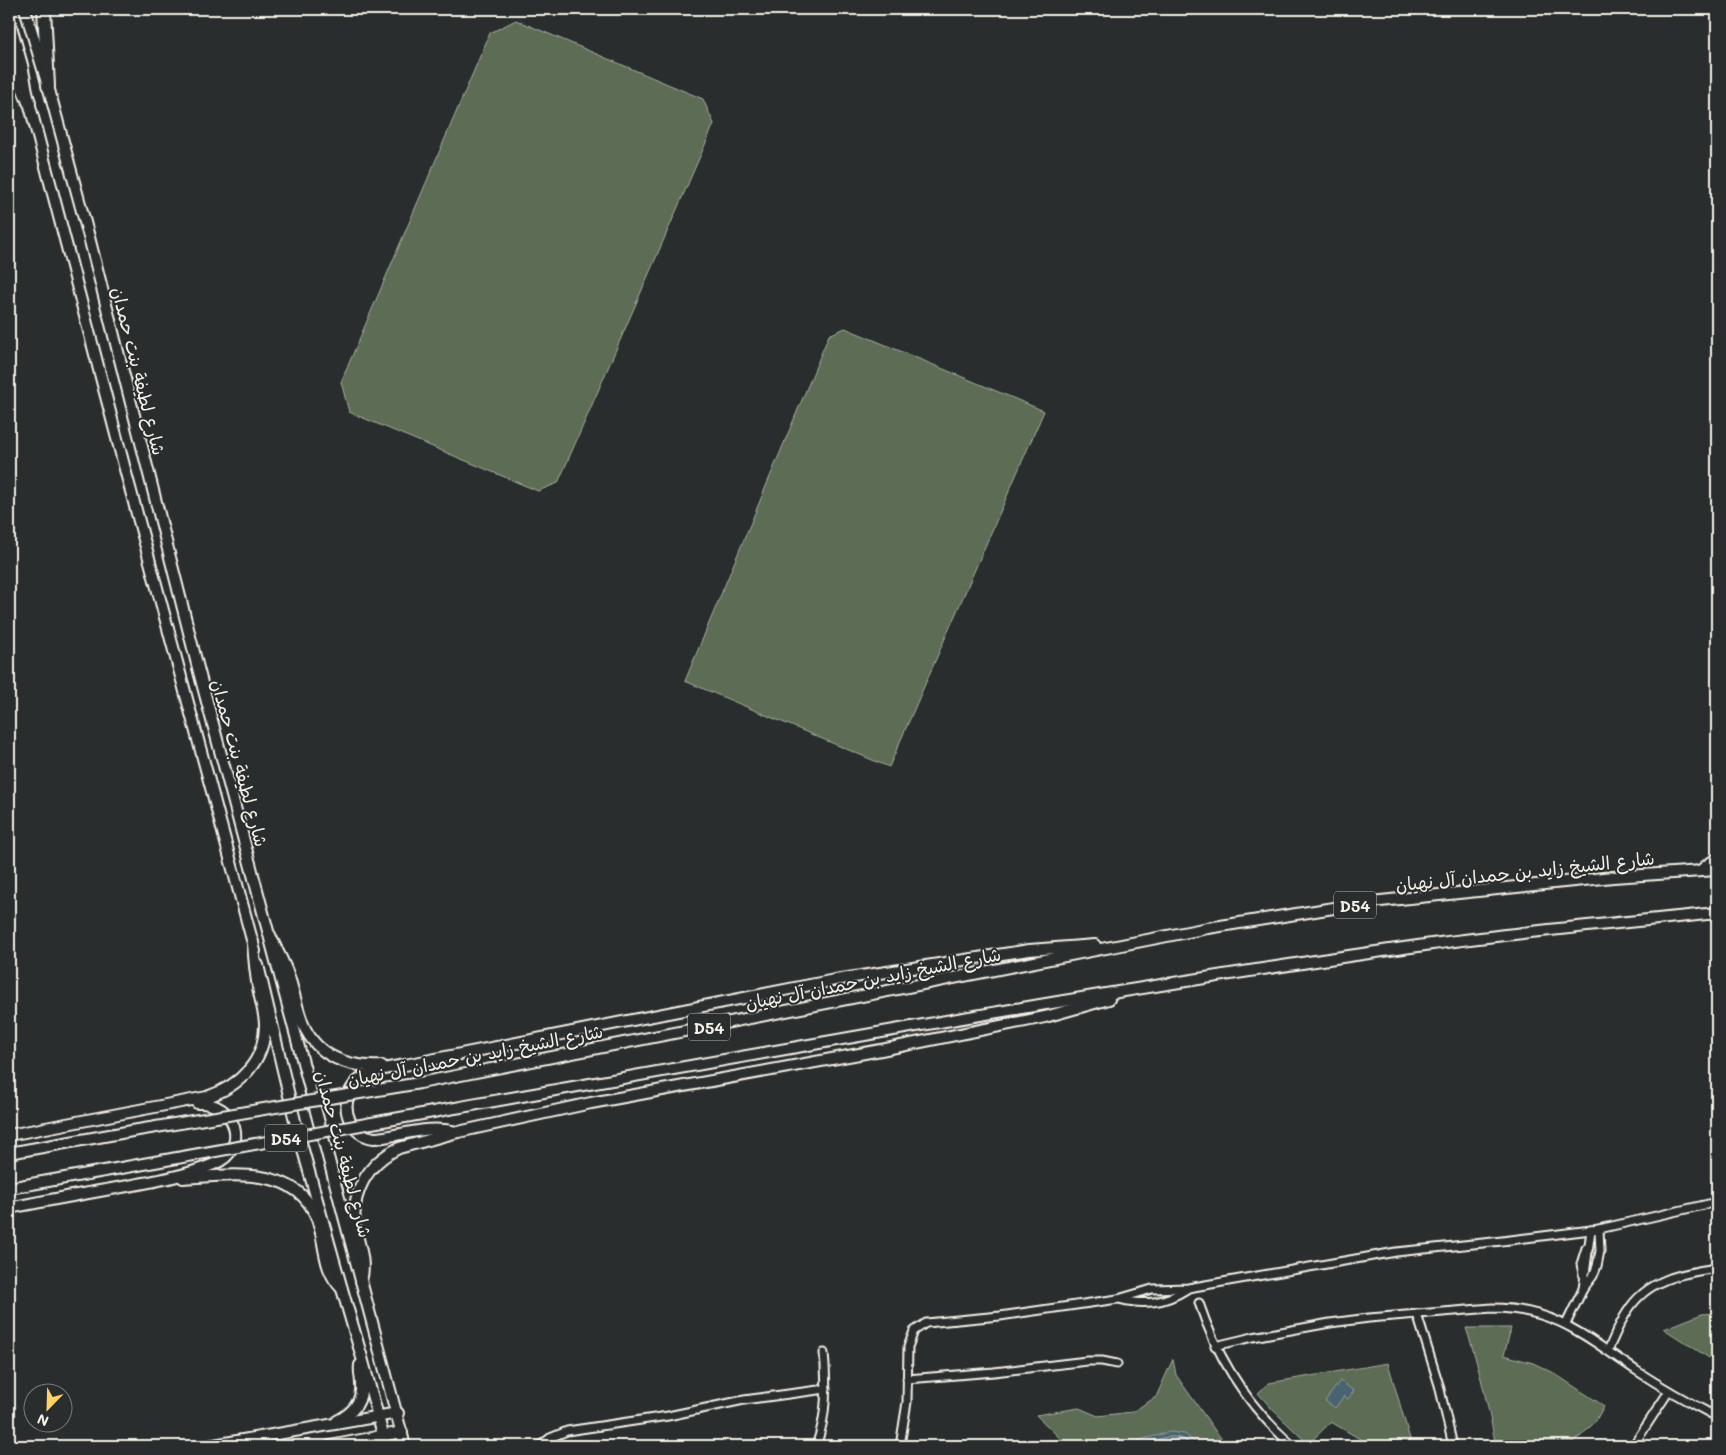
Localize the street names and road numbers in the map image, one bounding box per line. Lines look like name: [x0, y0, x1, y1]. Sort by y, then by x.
street label: شارع لطيفة بنت حمدان: [106, 284, 171, 458]
street label: شارع لطيفة بنت حمدان: [205, 677, 274, 850]
street label: شارع الشيخ زايد بن حمدان آل نهيان: [1394, 845, 1656, 898]
road number: D54: [1334, 892, 1376, 918]
street label: شارع الشيخ زايد بن حمدان آل نهيان: [743, 941, 1003, 1016]
road number: D54: [688, 1014, 730, 1040]
street label: شارع الشيخ زايد بن حمدان آل نهيان: [345, 1018, 605, 1093]
street label: شارع لطيفة بنت حمدان: [309, 1068, 378, 1241]
road number: D54: [265, 1124, 307, 1152]

